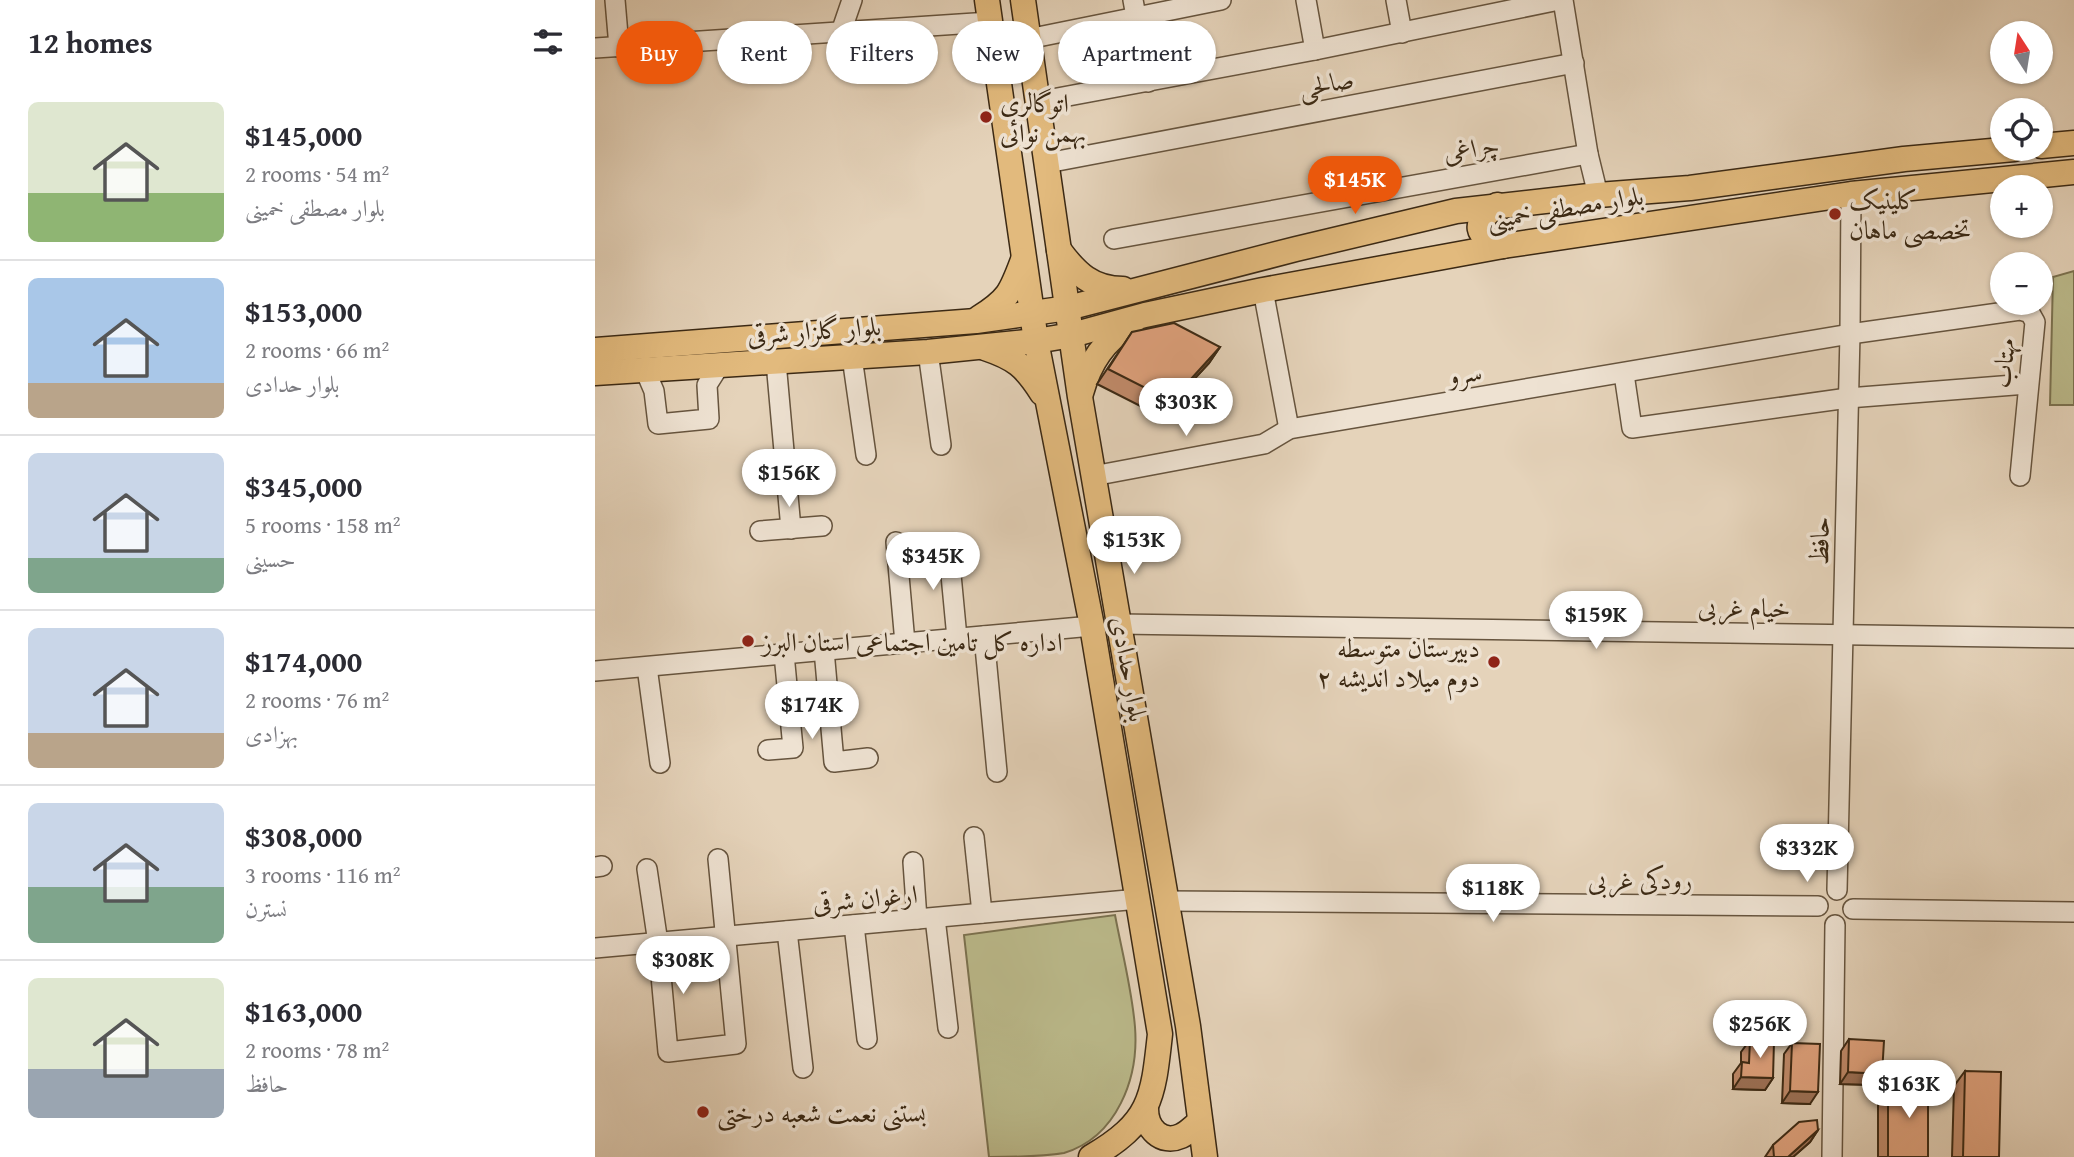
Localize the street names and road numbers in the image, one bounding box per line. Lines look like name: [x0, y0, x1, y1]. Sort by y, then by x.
street label: صالحی: [1295, 59, 1357, 107]
street label: چراغی: [1440, 124, 1502, 172]
street label: بلوار مصطفی خمینی: [1484, 175, 1646, 239]
street label: بلوار گلزار شرقی: [746, 306, 882, 354]
street label: مهتاب: [1981, 336, 2025, 390]
street label: سرو: [1442, 351, 1485, 395]
street label: حافظ: [1799, 516, 1839, 566]
street label: خیام غربی: [1697, 587, 1791, 631]
street label: بلوار حدادی: [1102, 613, 1158, 725]
street label: رودکی غربی: [1588, 860, 1692, 899]
street label: ارغوان شرقی: [811, 874, 919, 922]

